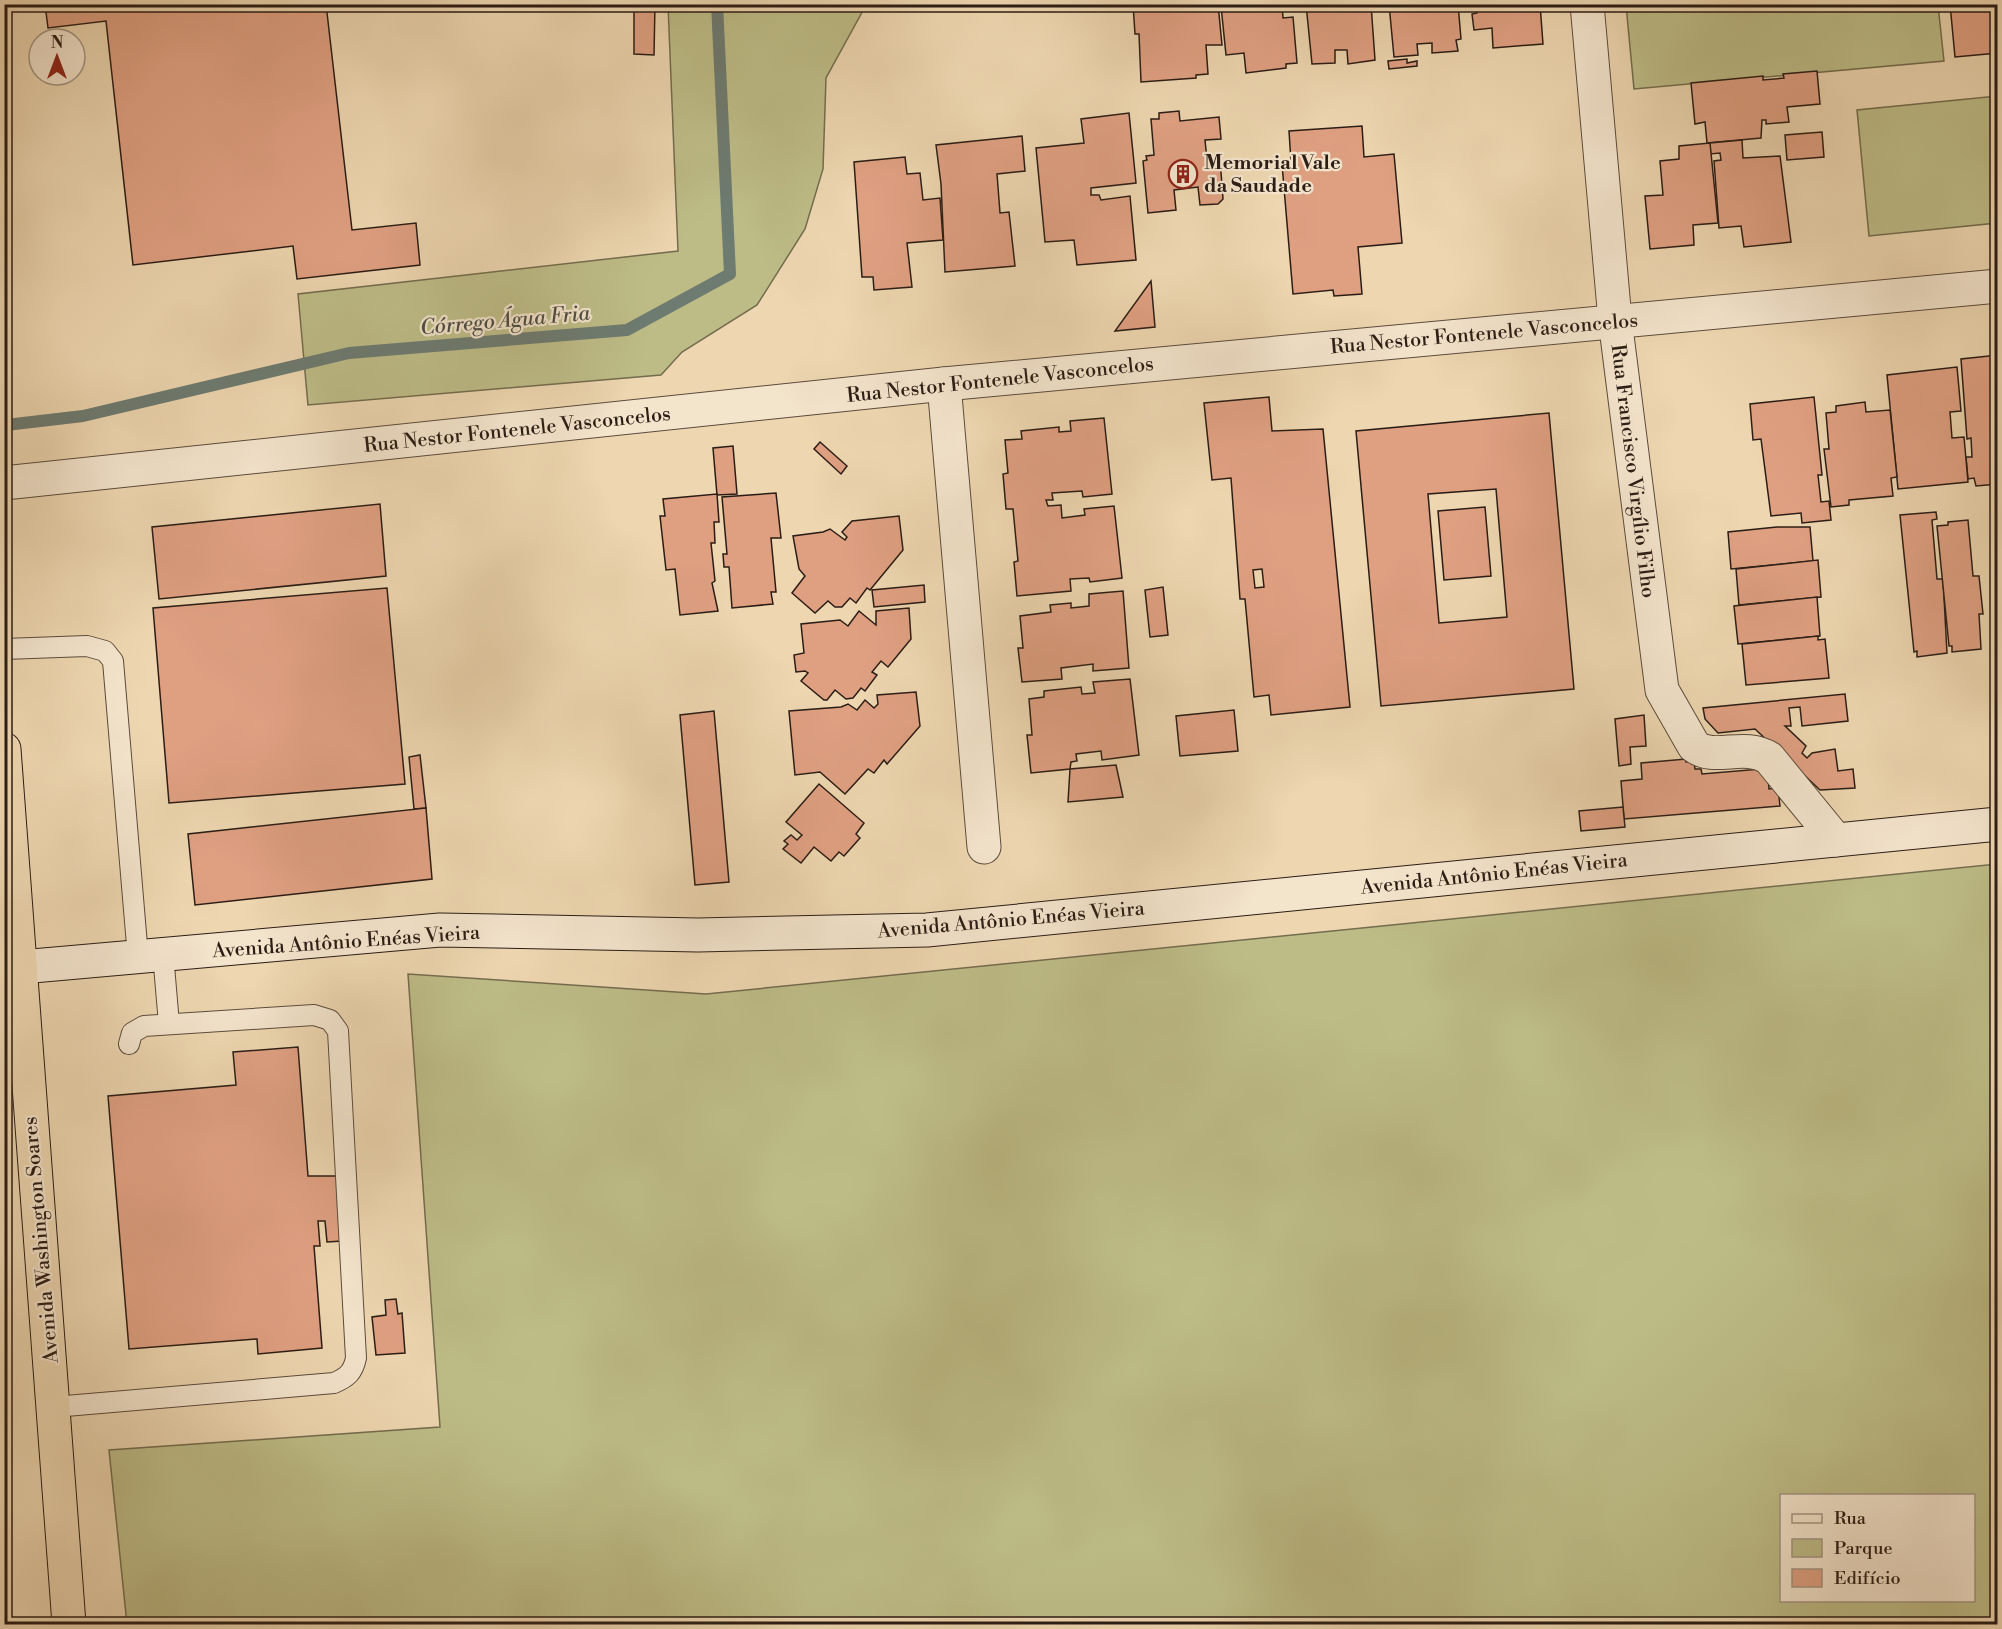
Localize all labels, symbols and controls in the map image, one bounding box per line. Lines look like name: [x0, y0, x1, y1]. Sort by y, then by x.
north arrow: [27, 27, 87, 87]
text: N: [51, 33, 64, 53]
place label: Memorial Vale da Saudade: [1204, 151, 1341, 199]
building icon: Memorial Vale da Saudade: [1167, 158, 1199, 190]
water label: Córrego Água Fria: [419, 298, 591, 341]
street label: Rua Nestor Fontenele Vasconcelos: [1329, 309, 1639, 360]
street label: Rua Francisco Virgílio Filho: [1605, 343, 1660, 600]
street label: Rua Nestor Fontenele Vasconcelos: [845, 352, 1155, 409]
street label: Rua Nestor Fontenele Vasconcelos: [362, 402, 672, 459]
street label: Avenida Antônio Enéas Vieira: [1358, 848, 1630, 901]
street label: Avenida Antônio Enéas Vieira: [875, 896, 1147, 945]
street label: Avenida Antônio Enéas Vieira: [210, 921, 482, 964]
street label: Avenida Washington Soares: [18, 1116, 65, 1365]
legend: [1780, 1494, 1975, 1602]
text: Rua: [1834, 1507, 1867, 1530]
text: Parque: [1834, 1537, 1893, 1560]
text: Edifício: [1834, 1567, 1901, 1590]

